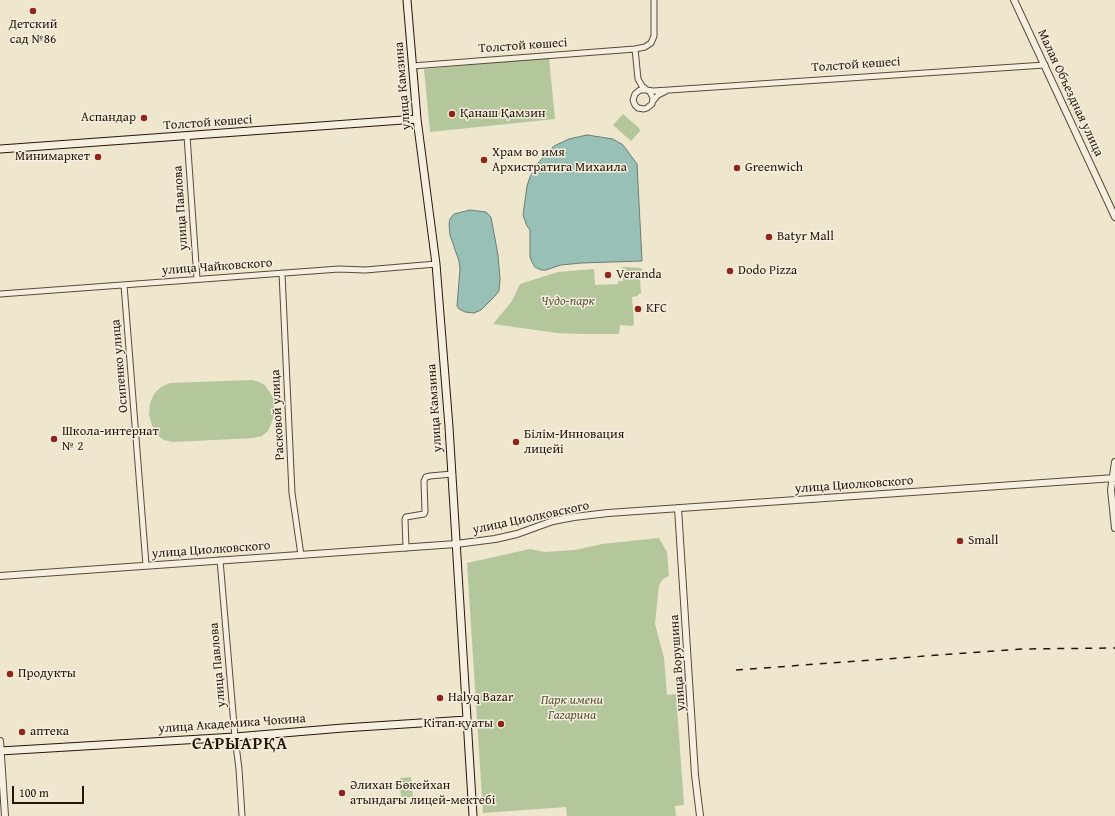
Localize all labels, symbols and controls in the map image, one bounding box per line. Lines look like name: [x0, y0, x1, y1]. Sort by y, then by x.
marker: Детский сад №86: [28, 6, 38, 16]
place label: Детский сад №86: [9, 17, 57, 48]
street label: Малая Объездная улица: [1034, 27, 1106, 159]
street label: Толстой көшесі: [478, 35, 568, 57]
street label: улица Камзина: [391, 41, 415, 131]
street label: Толстой көшесі: [811, 54, 901, 76]
place label: Қанаш Қамзин: [460, 106, 545, 122]
marker: Қанаш Қамзин: [447, 109, 457, 119]
place label: Аспандар: [81, 110, 136, 126]
street label: Толстой көшесі: [163, 112, 253, 134]
marker: Аспандар: [139, 113, 149, 123]
place label: Храм во имя Архистратига Михаила: [492, 145, 627, 176]
place label: Минимаркет: [15, 149, 90, 165]
marker: Минимаркет: [93, 152, 103, 162]
marker: Храм во имя Архистратига Михаила: [479, 155, 489, 165]
place label: Greenwich: [745, 160, 803, 176]
marker: Greenwich: [732, 163, 742, 173]
street label: улица Павлова: [170, 165, 192, 251]
place label: Batyr Mall: [777, 229, 834, 245]
marker: Batyr Mall: [764, 232, 774, 242]
street label: улица Чайковского: [161, 255, 273, 279]
place label: Dodo Pizza: [738, 263, 797, 279]
marker: Dodo Pizza: [725, 266, 735, 276]
place label: Veranda: [616, 267, 662, 283]
marker: Veranda: [603, 270, 613, 280]
park label: Чудо-парк: [541, 294, 595, 310]
place label: KFC: [646, 301, 667, 317]
marker: KFC: [633, 304, 643, 314]
street label: Осипенко улица: [108, 319, 132, 413]
street label: улица Камзина: [424, 363, 446, 453]
street label: Расковой улица: [268, 369, 288, 461]
place label: Школа-интернат № 2: [62, 424, 159, 455]
place label: Білім-Инновация лицейі: [524, 427, 624, 458]
marker: Школа-интернат № 2: [49, 434, 59, 444]
marker: Білім-Инновация лицейі: [511, 437, 521, 447]
street label: улица Циолковского: [794, 473, 914, 497]
street label: улица Циолковского: [471, 498, 591, 538]
place label: Small: [968, 533, 998, 549]
marker: Small: [955, 536, 965, 546]
street label: улица Циолковского: [151, 538, 271, 562]
street label: улица Ворушина: [667, 614, 689, 712]
street label: улица Павлова: [207, 622, 229, 708]
place label: Продукты: [18, 666, 76, 682]
marker: Продукты: [5, 669, 15, 679]
place label: Halyq Bazar: [448, 690, 513, 706]
marker: Halyq Bazar: [435, 693, 445, 703]
park label: Парк имени Гагарина: [541, 693, 603, 724]
street label: улица Академика Чокина: [158, 711, 306, 737]
place label: Кітап қуаты: [424, 716, 493, 732]
marker: Кітап қуаты: [496, 719, 506, 729]
place label: аптека: [30, 724, 69, 740]
marker: аптека: [17, 727, 27, 737]
district label: САРЫАРҚА: [192, 735, 288, 755]
scale bar: [14, 778, 86, 804]
place label: Әлихан Бөкейхан атындағы лицей-мектебі: [350, 778, 495, 809]
text: 100 m: [19, 784, 49, 801]
marker: Әлихан Бөкейхан атындағы лицей-мектебі: [337, 788, 347, 798]

